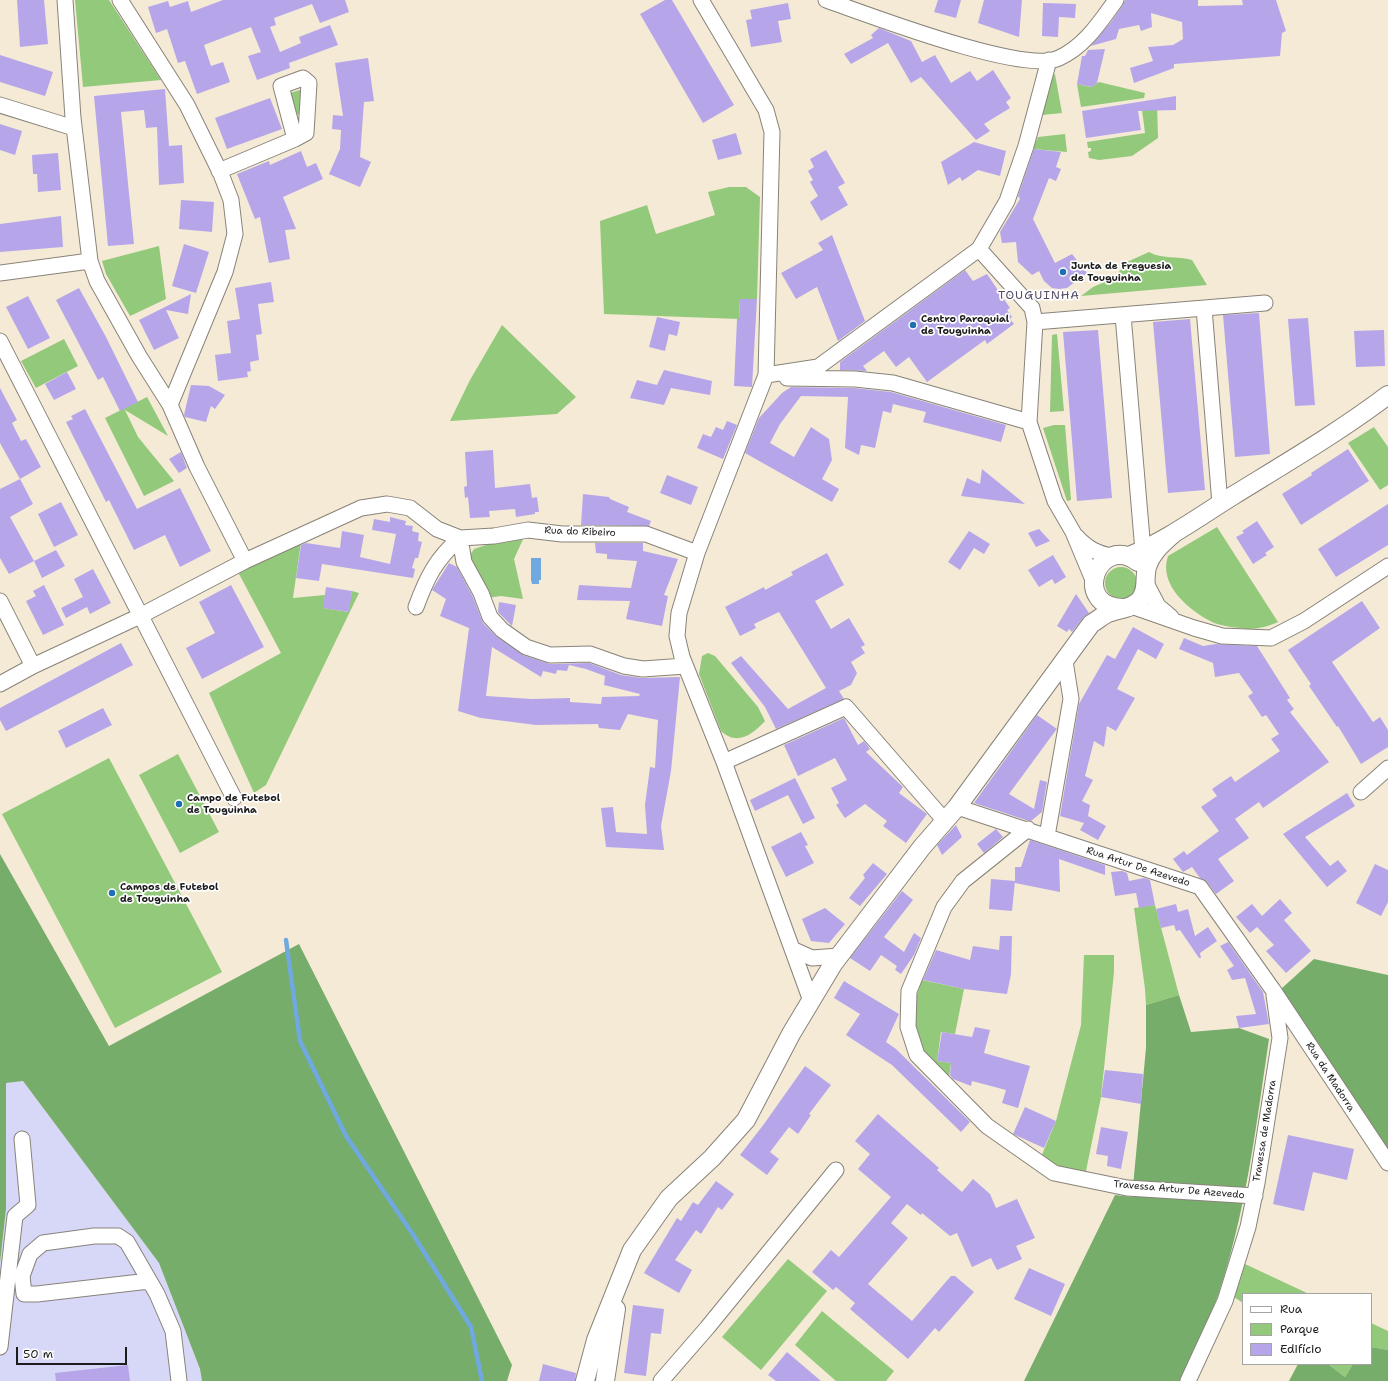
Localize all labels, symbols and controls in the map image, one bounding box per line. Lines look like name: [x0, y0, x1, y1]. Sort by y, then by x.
place label: Junta de Freguesia de Touguinha: [1071, 260, 1171, 284]
marker: Junta de Freguesia de Touguinha: [1058, 267, 1068, 277]
district label: TOUGUINHA: [998, 289, 1080, 303]
place label: Centro Paroquial de Touguinha: [921, 313, 1009, 336]
marker: Centro Paroquial de Touguinha: [908, 320, 918, 330]
street label: Rua do Ribeiro: [544, 525, 616, 539]
place label: Campo de Futebol de Touguinha: [187, 792, 280, 816]
marker: Campo de Futebol de Touguinha: [174, 799, 184, 809]
street label: Rua Artur De Azevedo: [1085, 845, 1191, 889]
place label: Campos de Futebol de Touguinha: [120, 881, 219, 904]
marker: Campos de Futebol de Touguinha: [107, 888, 117, 898]
street label: Rua da Madorra: [1303, 1040, 1357, 1114]
street label: Travessa de Madorra: [1251, 1079, 1279, 1183]
street label: Travessa Artur De Azevedo: [1113, 1178, 1245, 1202]
legend: [1242, 1293, 1372, 1365]
text: Rua: [1280, 1301, 1302, 1317]
text: Parque: [1280, 1321, 1319, 1337]
scale bar: [18, 1339, 129, 1365]
text: Edifício: [1280, 1341, 1321, 1357]
text: 50 m: [23, 1346, 53, 1362]

